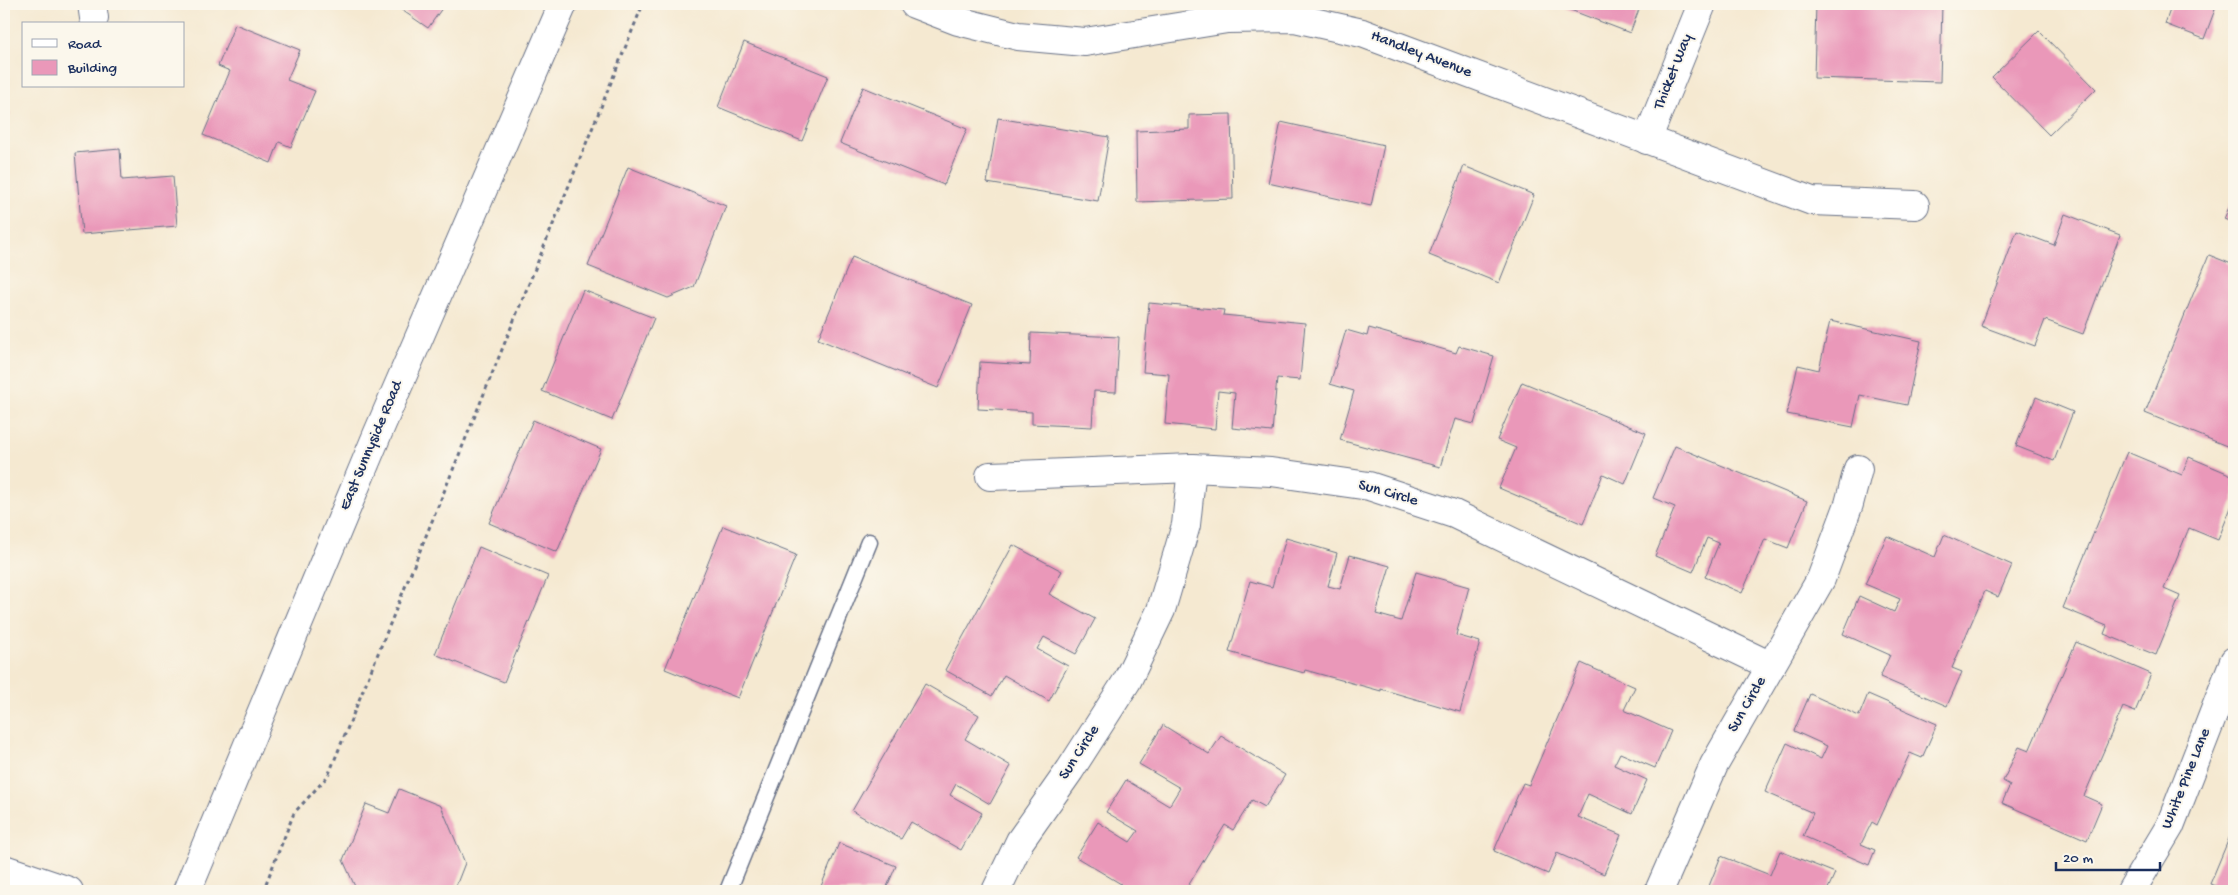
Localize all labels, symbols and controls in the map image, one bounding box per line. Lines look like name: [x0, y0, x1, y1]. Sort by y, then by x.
legend: [22, 22, 185, 88]
street label: Handley Avenue: [1368, 27, 1475, 83]
street label: Thicket Way: [1650, 31, 1698, 113]
text: Road: [68, 36, 102, 54]
text: Building: [67, 60, 117, 78]
street label: East Sunnyside Road: [336, 377, 408, 514]
street label: Sun Circle: [1356, 476, 1421, 512]
street label: Sun Circle: [1724, 673, 1772, 736]
street label: Sun Circle: [1055, 721, 1105, 784]
street label: White Pine Lane: [2158, 725, 2216, 832]
scale bar: [2056, 840, 2159, 872]
text: 20 m: [2063, 850, 2093, 868]

